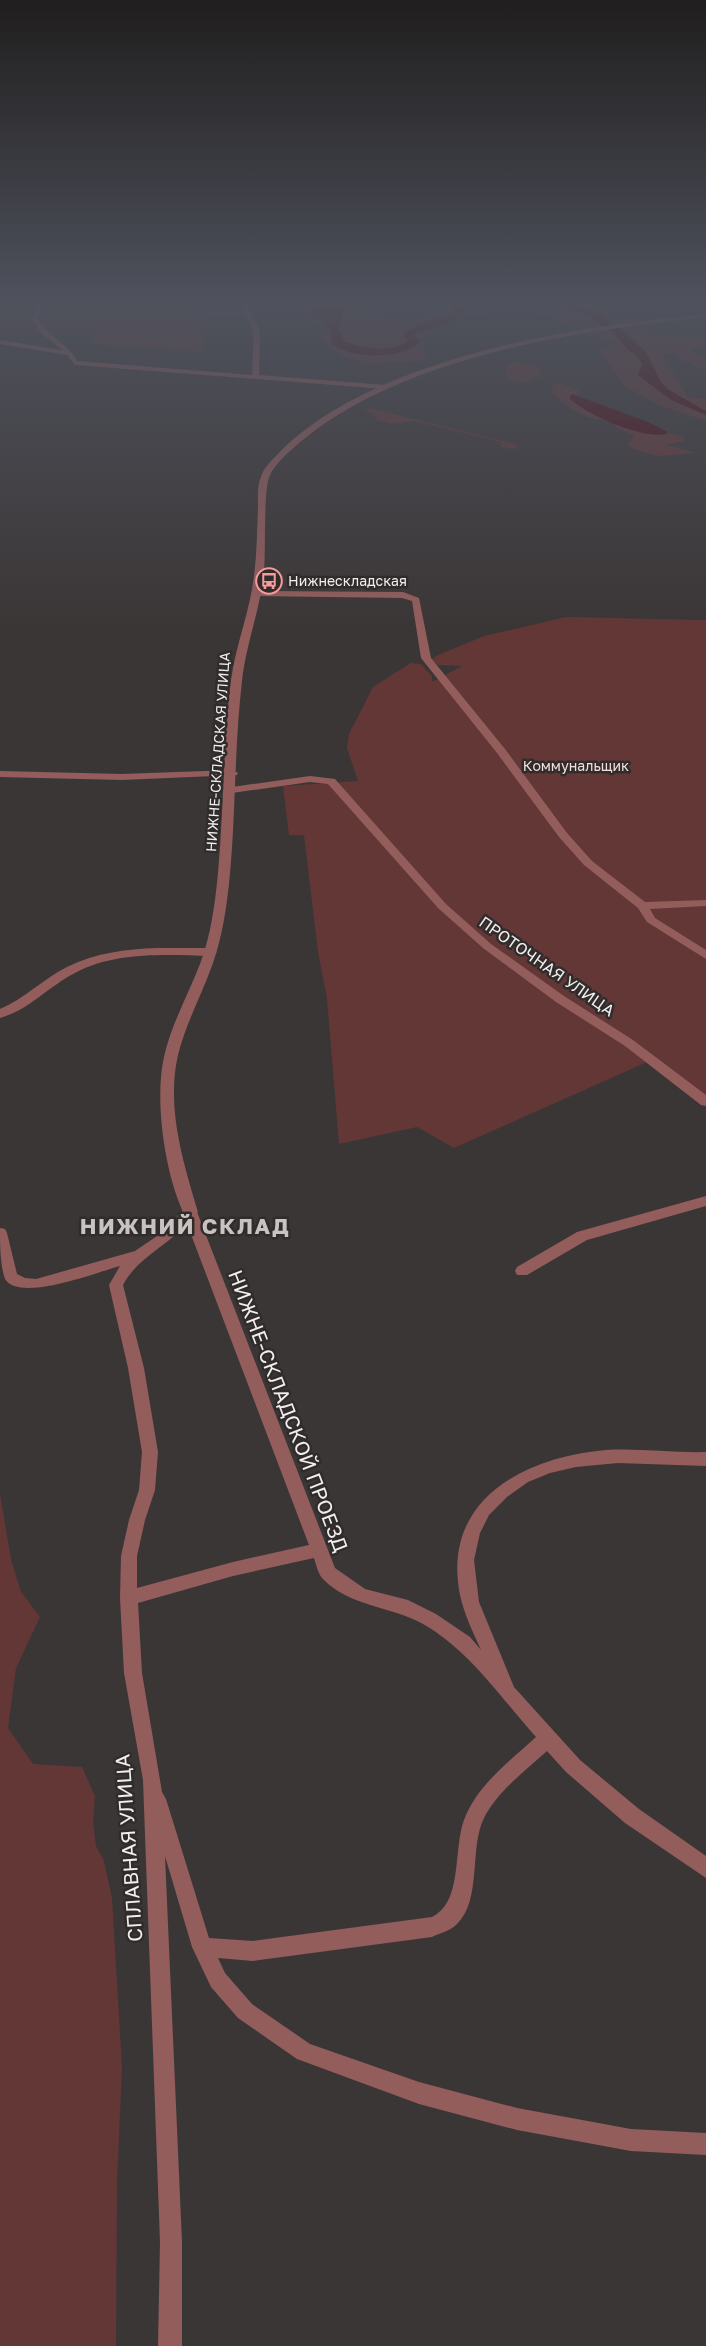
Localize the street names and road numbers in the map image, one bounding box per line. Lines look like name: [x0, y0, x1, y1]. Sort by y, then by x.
street label: НИЖНЕ-СКЛАДСКАЯ УЛИЦА: [202, 651, 233, 853]
street label: ПРОТОЧНАЯ УЛИЦА: [475, 912, 619, 1020]
street label: НИЖНЕ-СКЛАДСКОЙ ПРОЕЗД: [224, 1266, 354, 1555]
street label: СПЛАВНАЯ УЛИЦА: [109, 1753, 147, 1943]

